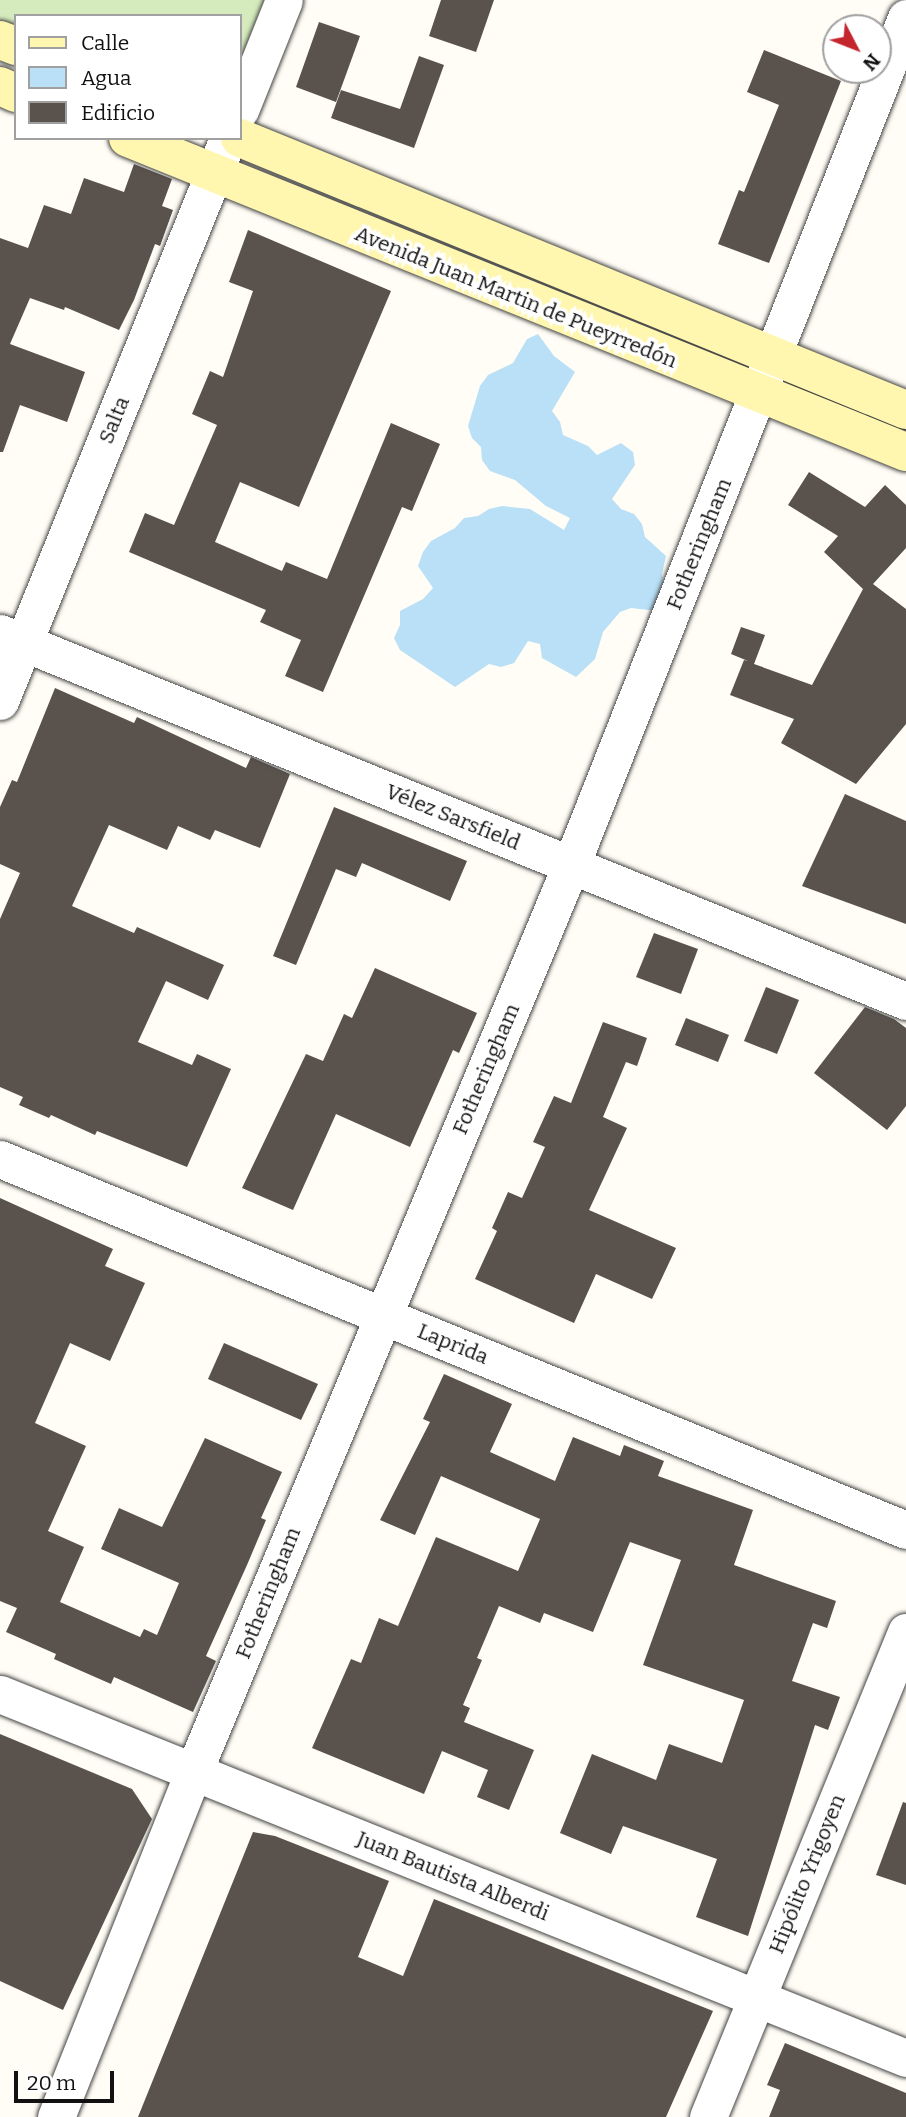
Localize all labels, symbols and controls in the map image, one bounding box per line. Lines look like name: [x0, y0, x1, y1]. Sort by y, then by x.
legend: [14, 14, 242, 140]
north arrow: [822, 14, 892, 84]
text: Calle: [81, 30, 129, 56]
text: N: [858, 49, 885, 75]
text: Agua: [81, 65, 132, 91]
text: Edificio: [81, 100, 155, 126]
street label: Avenida Juan Martin de Pueyrredón: [351, 221, 681, 373]
street label: Salta: [93, 393, 135, 447]
street label: Fotheringham: [661, 475, 737, 613]
street label: Vélez Sarsfield: [382, 779, 524, 855]
street label: Fotheringham: [447, 1000, 525, 1138]
street label: Laprida: [414, 1318, 492, 1370]
street label: Fotheringham: [230, 1524, 306, 1662]
street label: Hipólito Yrigoyen: [764, 1791, 850, 1957]
street label: Juan Bautista Alberdi: [353, 1826, 553, 1926]
scale bar: [18, 2058, 117, 2102]
text: 20 m: [27, 2070, 76, 2096]

